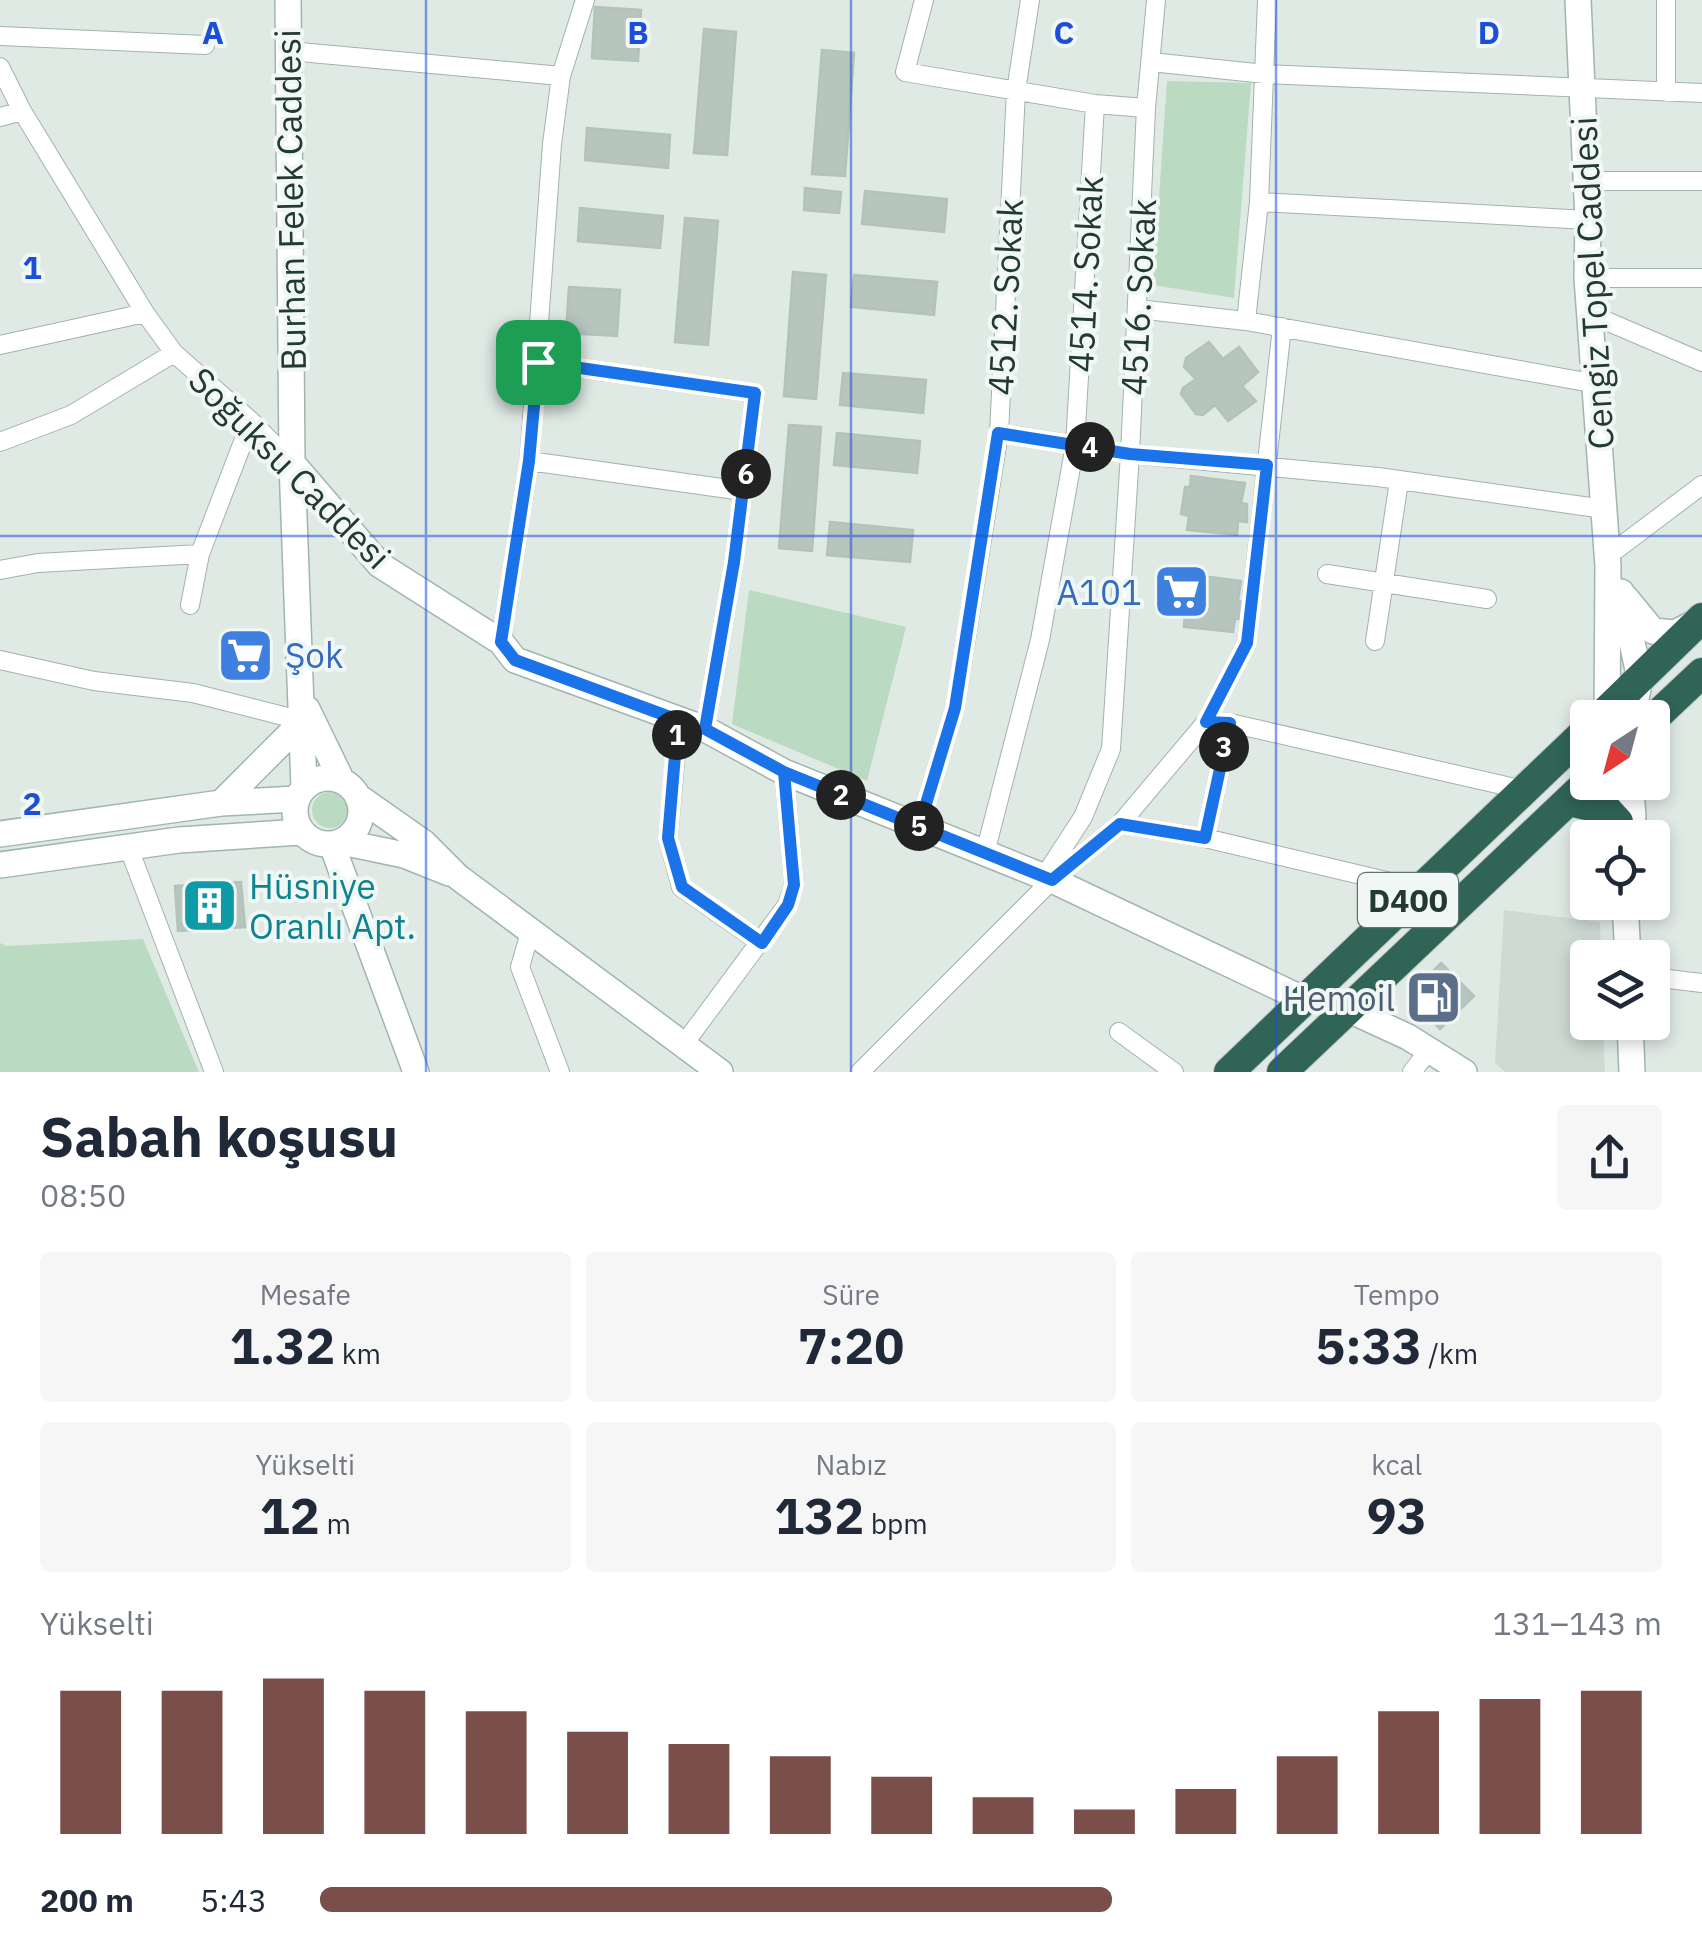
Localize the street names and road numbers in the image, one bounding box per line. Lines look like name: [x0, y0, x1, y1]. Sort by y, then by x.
street label: Burhan Felek Caddesi: [264, 29, 316, 371]
street label: Cengiz Topel Caddesi: [1560, 115, 1624, 451]
street label: 4514. Sokak: [1057, 174, 1113, 374]
street label: 4512. Sokak: [977, 197, 1033, 397]
street label: 4516. Sokak: [1110, 197, 1166, 397]
street label: Soğuksu Caddesi: [179, 357, 401, 579]
road number: D400: [1358, 873, 1458, 927]

